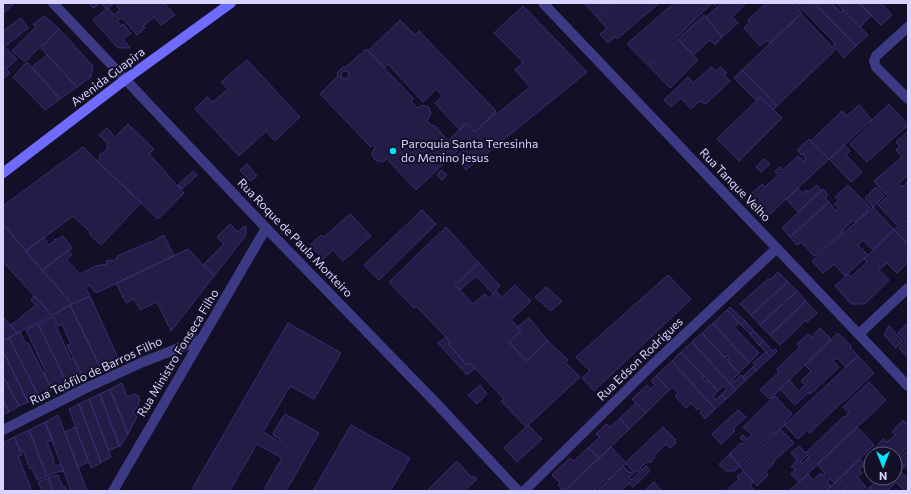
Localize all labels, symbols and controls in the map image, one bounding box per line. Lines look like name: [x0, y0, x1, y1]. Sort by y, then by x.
street label: Avenida Guapira: [68, 44, 147, 108]
place label: Paroquia Santa Teresinha do Menino Jesus: [401, 136, 538, 165]
street label: Rua Tanque Velho: [697, 145, 774, 224]
marker: Paroquia Santa Teresinha do Menino Jesus: [388, 146, 398, 156]
street label: Rua Roque de Paula Monteiro: [235, 175, 356, 300]
street label: Rua Ministro Fonseca Filho: [133, 286, 221, 419]
street label: Rua Edson Rodrigues: [594, 314, 685, 403]
street label: Rua Teófilo de Barros Filho: [27, 333, 164, 407]
north arrow: [863, 446, 903, 486]
text: N: [879, 470, 887, 483]

